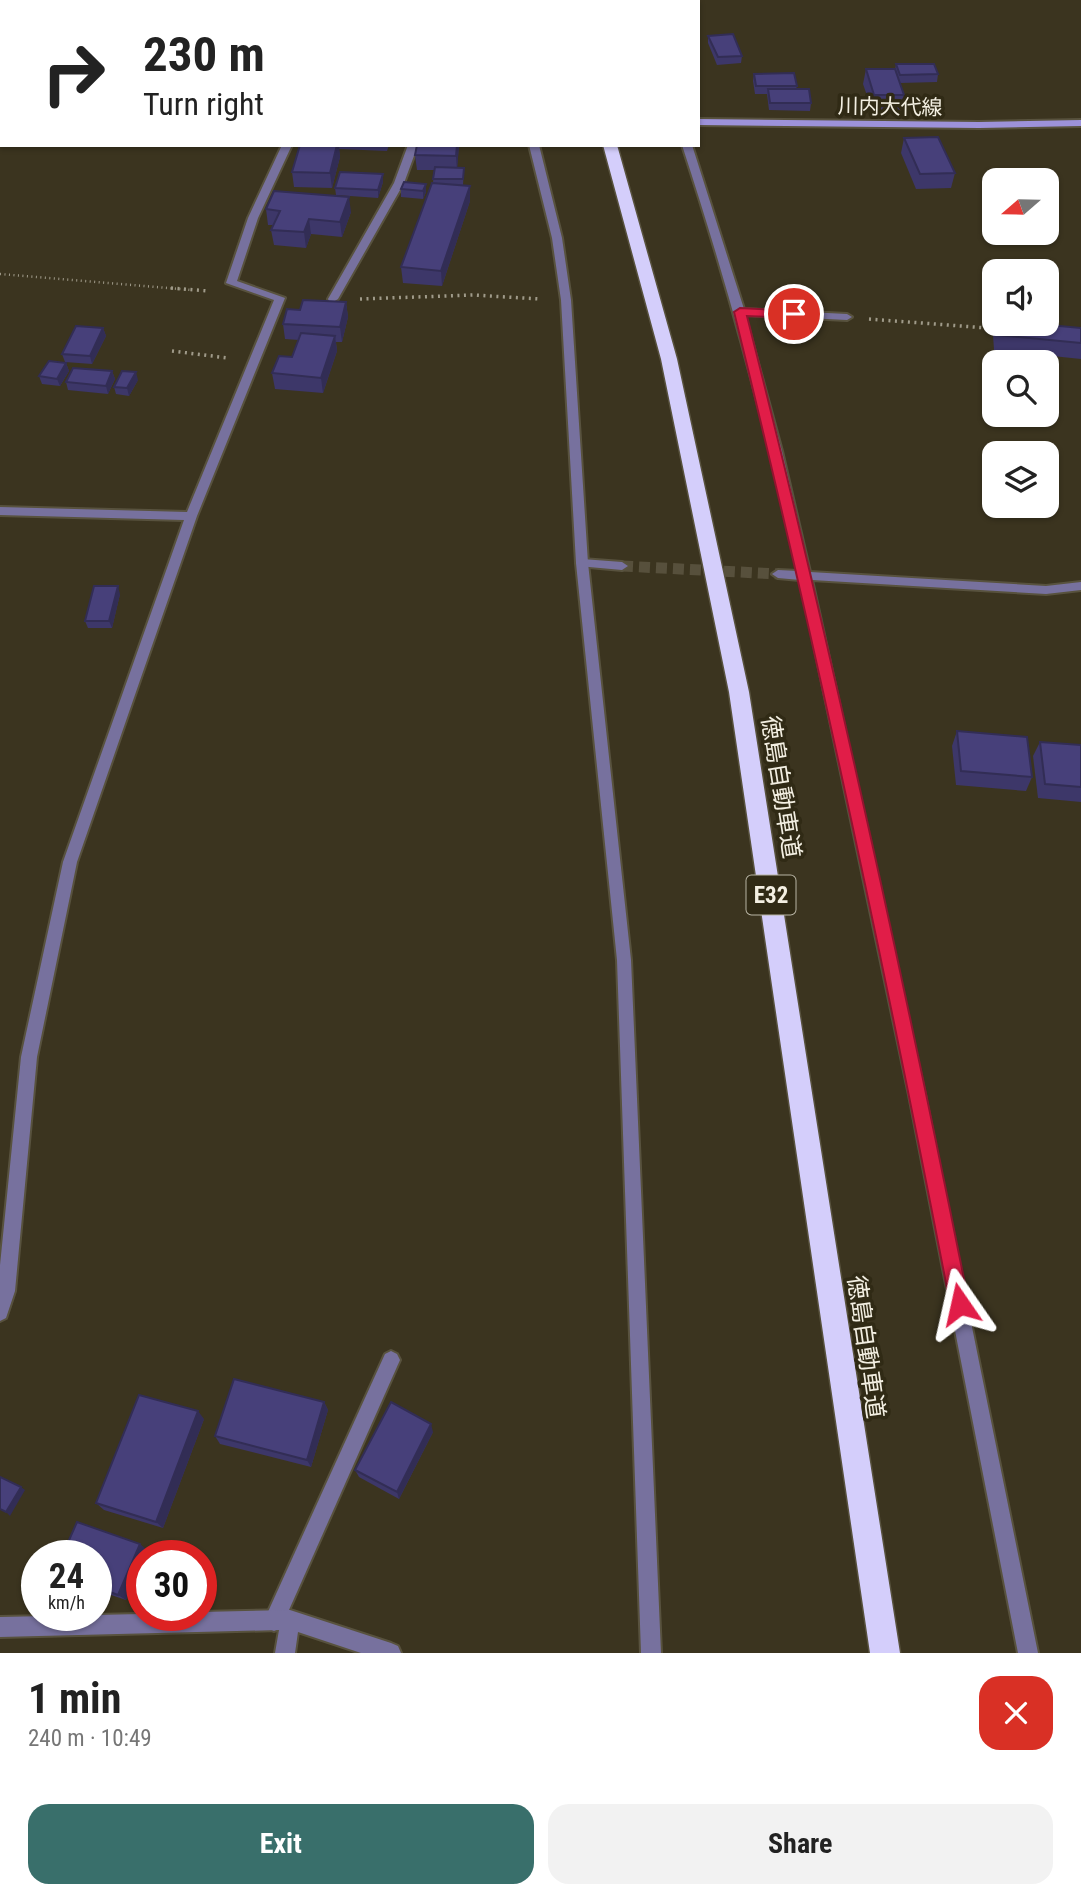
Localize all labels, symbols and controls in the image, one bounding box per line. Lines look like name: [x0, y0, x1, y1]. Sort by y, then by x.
text: 230 m: [143, 26, 265, 83]
icon: right: [28, 28, 119, 119]
text: Turn right: [143, 85, 264, 123]
street label: 川内大代線: [837, 94, 943, 120]
north arrow: [982, 168, 1059, 245]
map controls: [982, 168, 1059, 518]
button: sound: [982, 259, 1059, 336]
pin: [764, 284, 824, 344]
icon: arrive: [775, 295, 813, 333]
button: search: [982, 350, 1059, 427]
button: layers: [982, 441, 1059, 518]
street label: 徳島自動車道: [756, 714, 806, 860]
road number: E32: [746, 876, 796, 914]
position arrow: [923, 1267, 997, 1341]
street label: 徳島自動車道: [842, 1274, 890, 1420]
speed limit sign: 30: [126, 1540, 217, 1631]
text: 24: [49, 1556, 84, 1597]
text: km/h: [48, 1592, 85, 1613]
text: 1 min: [28, 1674, 121, 1723]
button: close: [979, 1676, 1053, 1750]
text: 240 m · 10:49: [28, 1725, 152, 1752]
button: Exit: [28, 1804, 534, 1884]
button: Share: [548, 1804, 1053, 1884]

